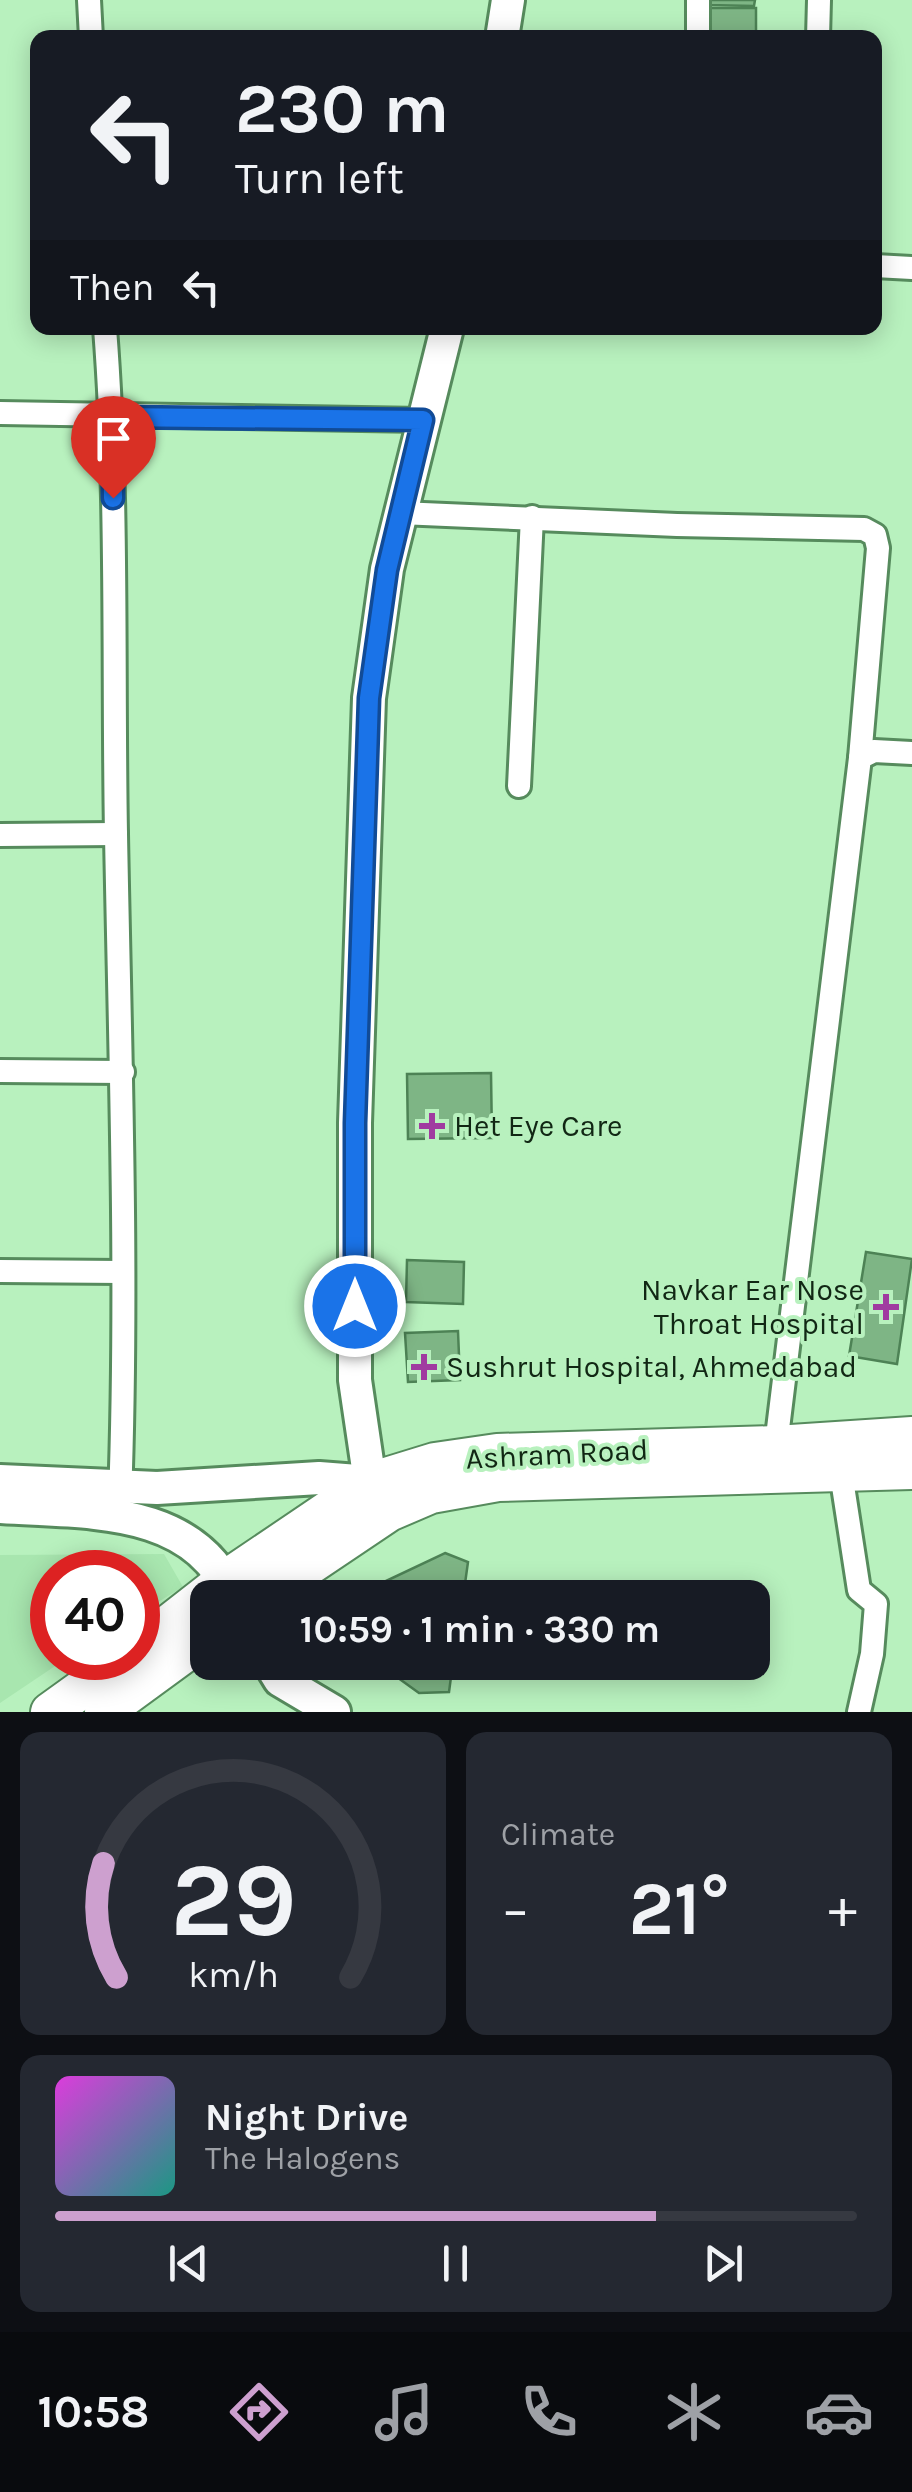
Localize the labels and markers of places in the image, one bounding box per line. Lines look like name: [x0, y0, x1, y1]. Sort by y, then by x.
pin: [71, 396, 156, 499]
place label: Het Eye Care: [454, 1108, 622, 1144]
marker: Het Eye Care: [419, 1113, 445, 1139]
place label: Navkar Ear Nose Throat Hospital: [641, 1272, 864, 1342]
marker: Navkar Ear Nose Throat Hospital: [873, 1294, 899, 1320]
place label: Sushrut Hospital, Ahmedabad: [446, 1349, 857, 1385]
marker: Sushrut Hospital, Ahmedabad: [411, 1354, 437, 1380]

